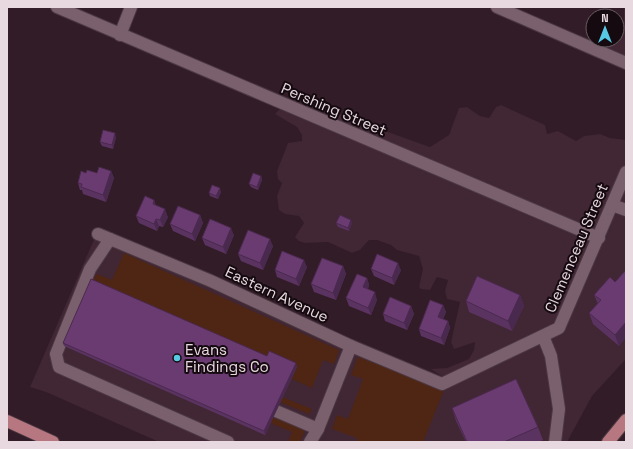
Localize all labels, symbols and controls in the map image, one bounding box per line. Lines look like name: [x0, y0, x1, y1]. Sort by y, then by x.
north arrow: [585, 8, 625, 48]
text: N: [601, 11, 609, 25]
street label: Pershing Street: [279, 78, 390, 140]
street label: Clemenceau Street: [540, 181, 612, 315]
street label: Eastern Avenue: [222, 262, 332, 326]
place label: Evans Findings Co: [185, 340, 269, 376]
marker: Evans Findings Co: [172, 353, 182, 363]

